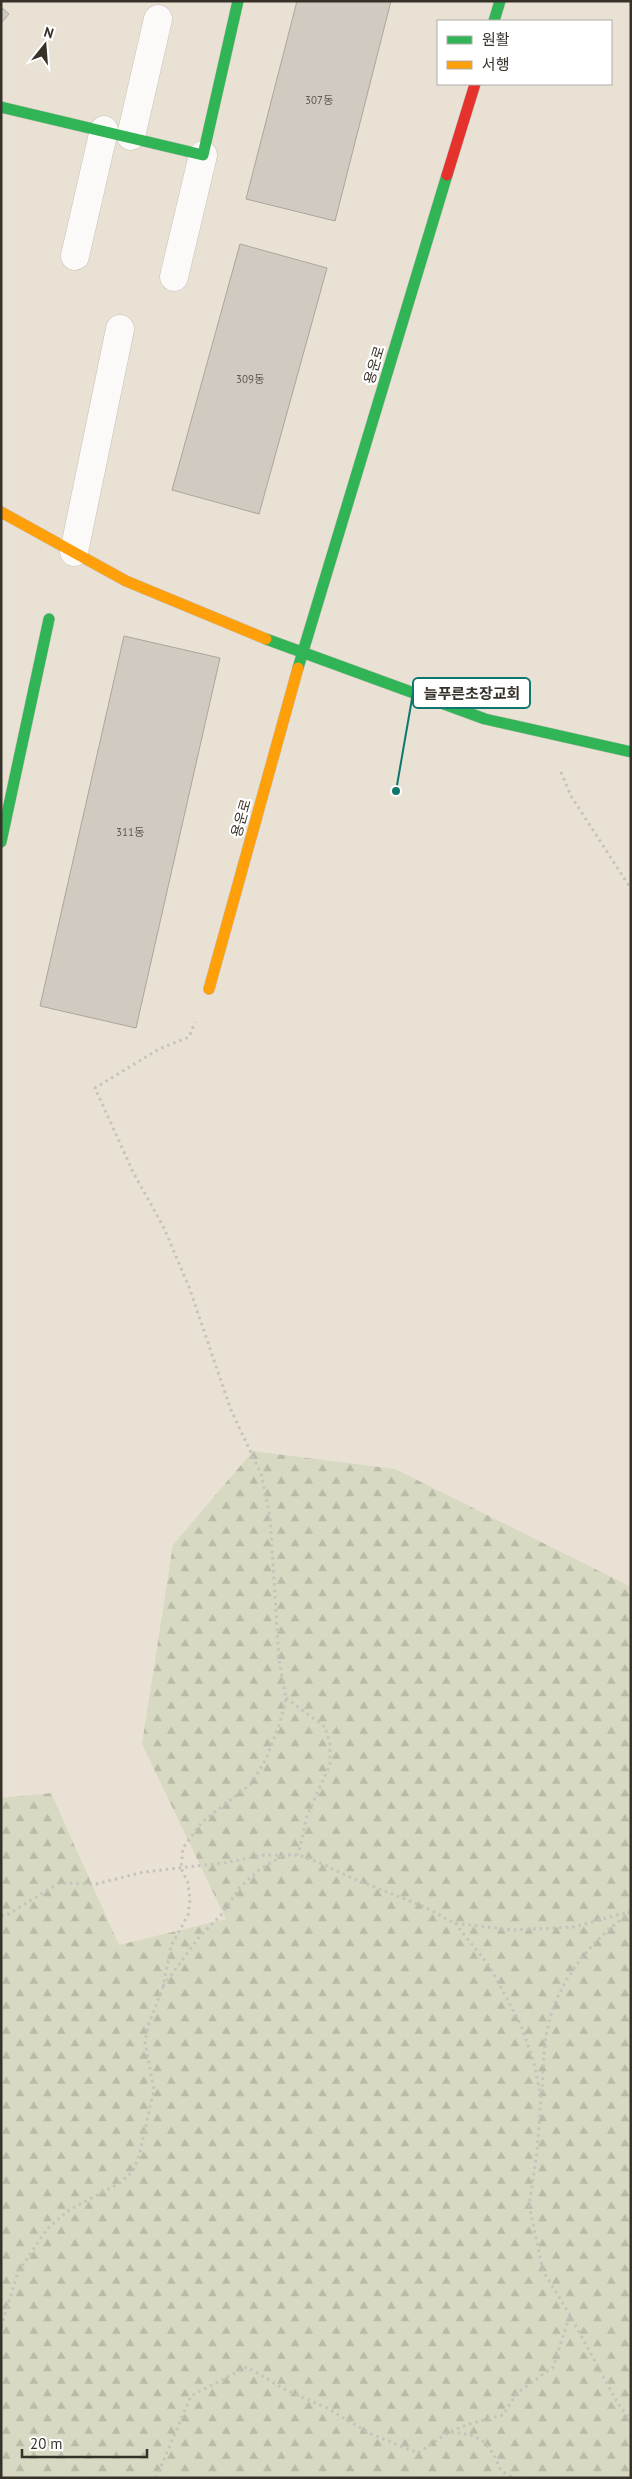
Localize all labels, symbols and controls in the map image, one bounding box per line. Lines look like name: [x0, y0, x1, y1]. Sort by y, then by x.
north arrow: [20, 20, 70, 70]
legend: [437, 20, 612, 85]
text: N: [42, 23, 56, 43]
text: 원활: [482, 30, 510, 49]
text: 서행: [482, 55, 510, 74]
house number: 307동: [305, 93, 333, 107]
street label: 용운로: [360, 344, 388, 386]
house number: 309동: [236, 372, 264, 386]
callout: 늘푸른초장교회: [413, 678, 530, 708]
text: 늘푸른초장교회: [424, 684, 520, 703]
street label: 용운로: [227, 797, 255, 839]
house number: 311동: [116, 825, 144, 839]
scale bar: [22, 2426, 148, 2458]
text: 20 m: [30, 2434, 63, 2453]

